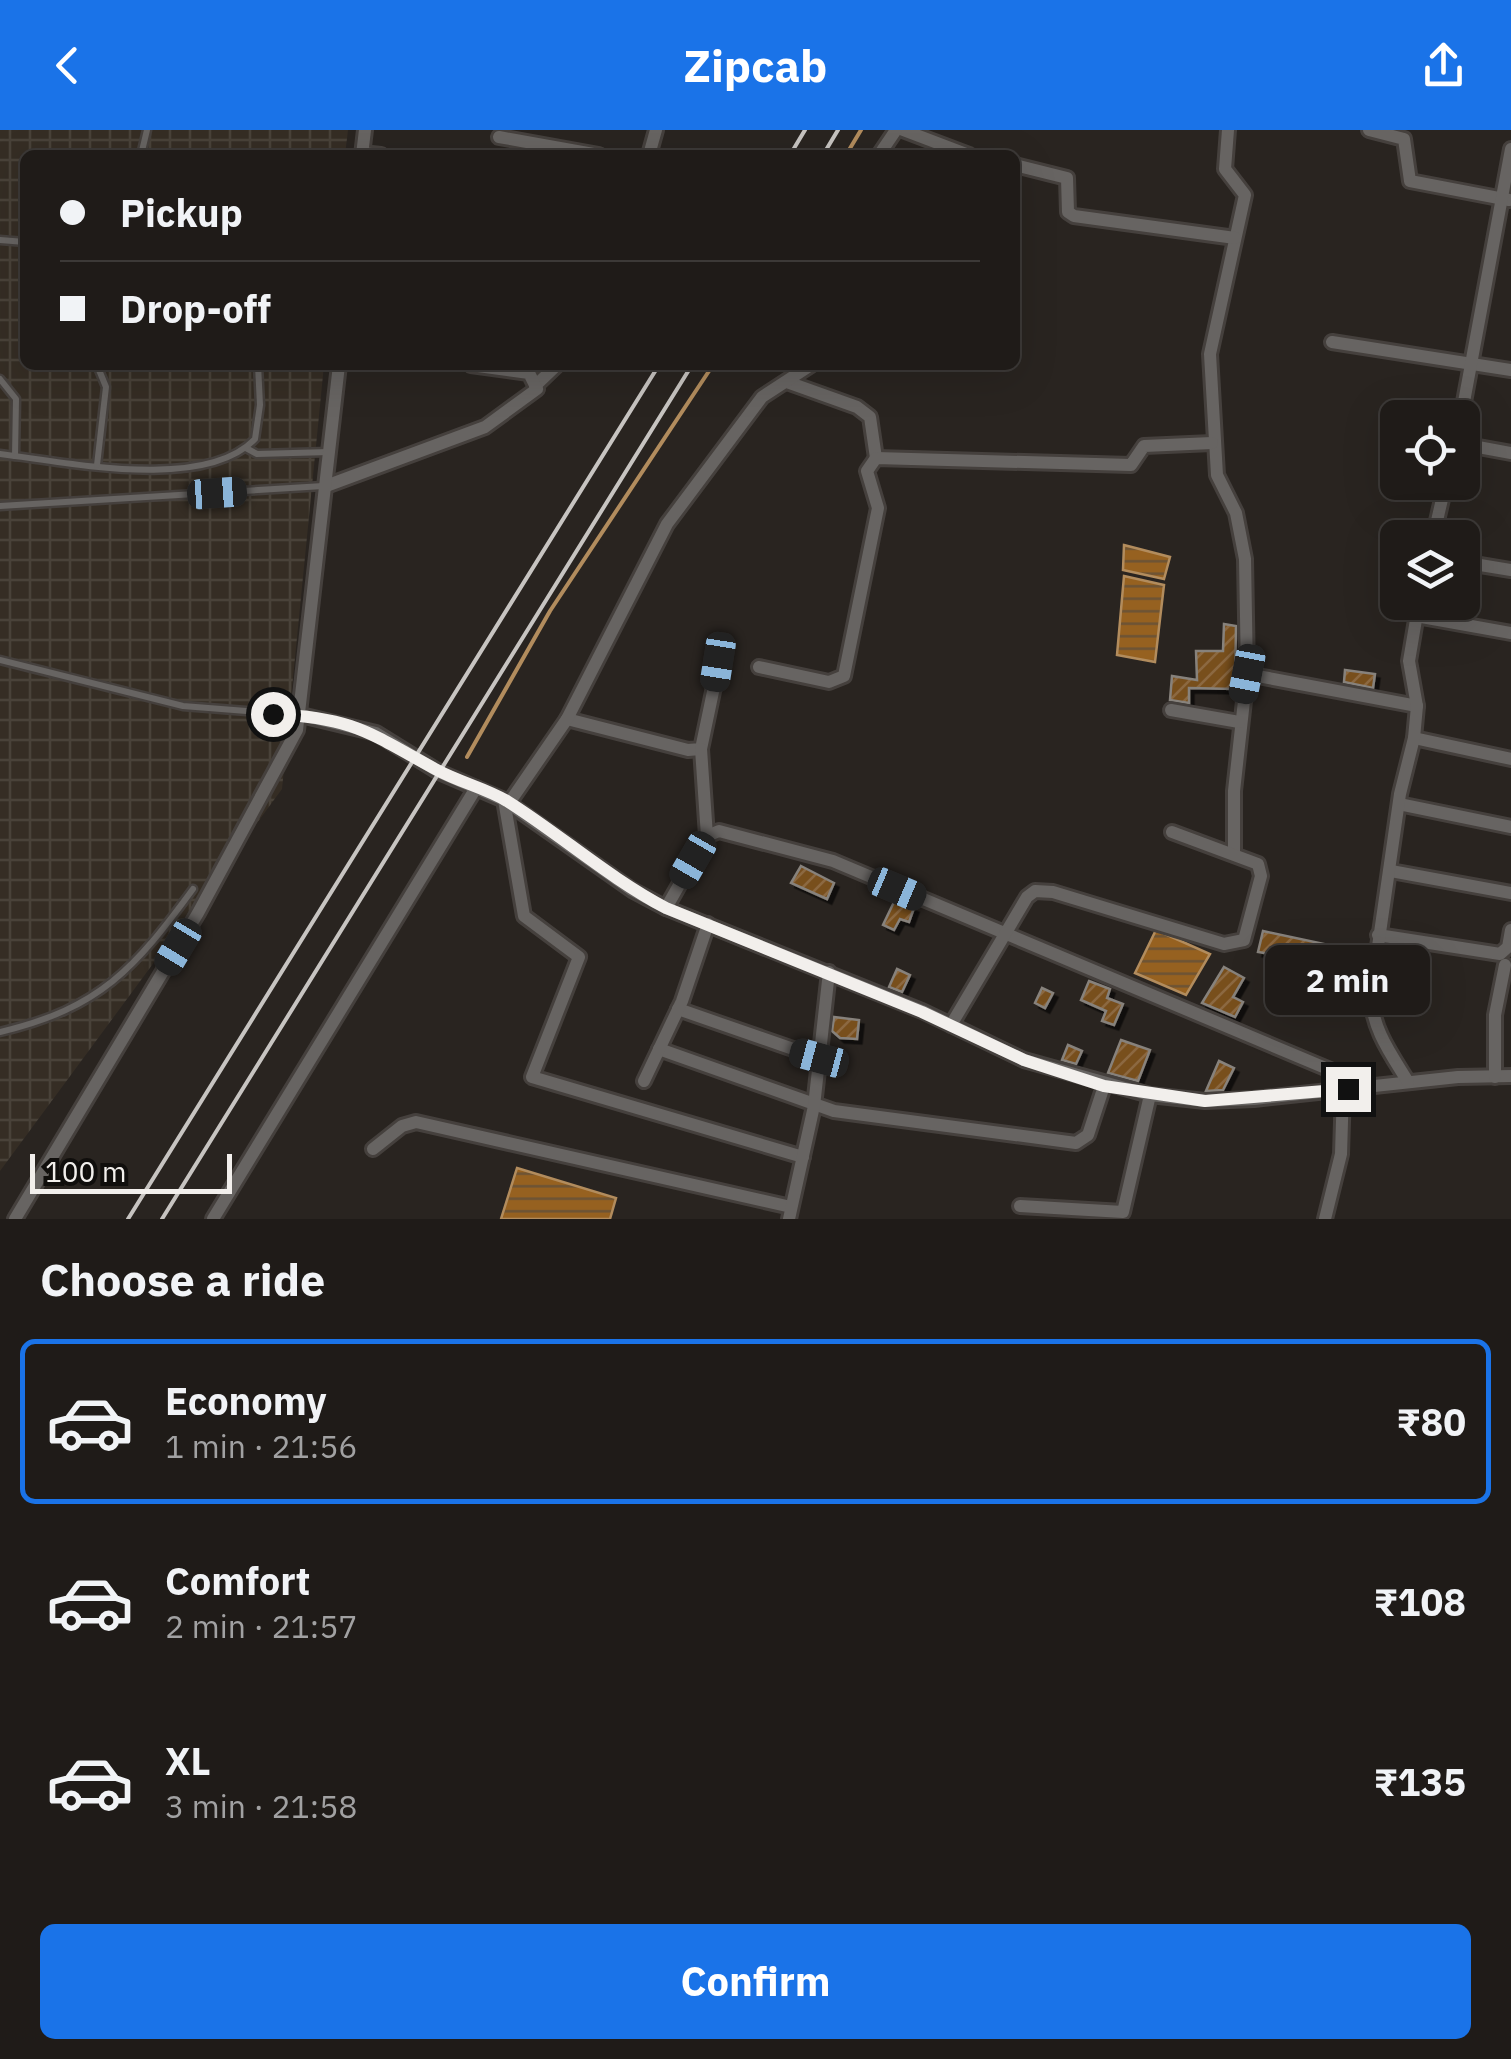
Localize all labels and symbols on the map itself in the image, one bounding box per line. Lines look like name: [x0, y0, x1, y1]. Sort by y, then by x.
car: [186, 476, 248, 510]
car: [698, 630, 738, 694]
car: [1227, 642, 1267, 706]
route start: [251, 692, 296, 737]
car: [665, 827, 721, 893]
car: [864, 863, 930, 915]
car: [150, 914, 206, 980]
callout: 2 min: [1266, 944, 1430, 1014]
car: [786, 1036, 852, 1080]
route end: [1326, 1067, 1371, 1112]
scale bar: [30, 1149, 232, 1194]

